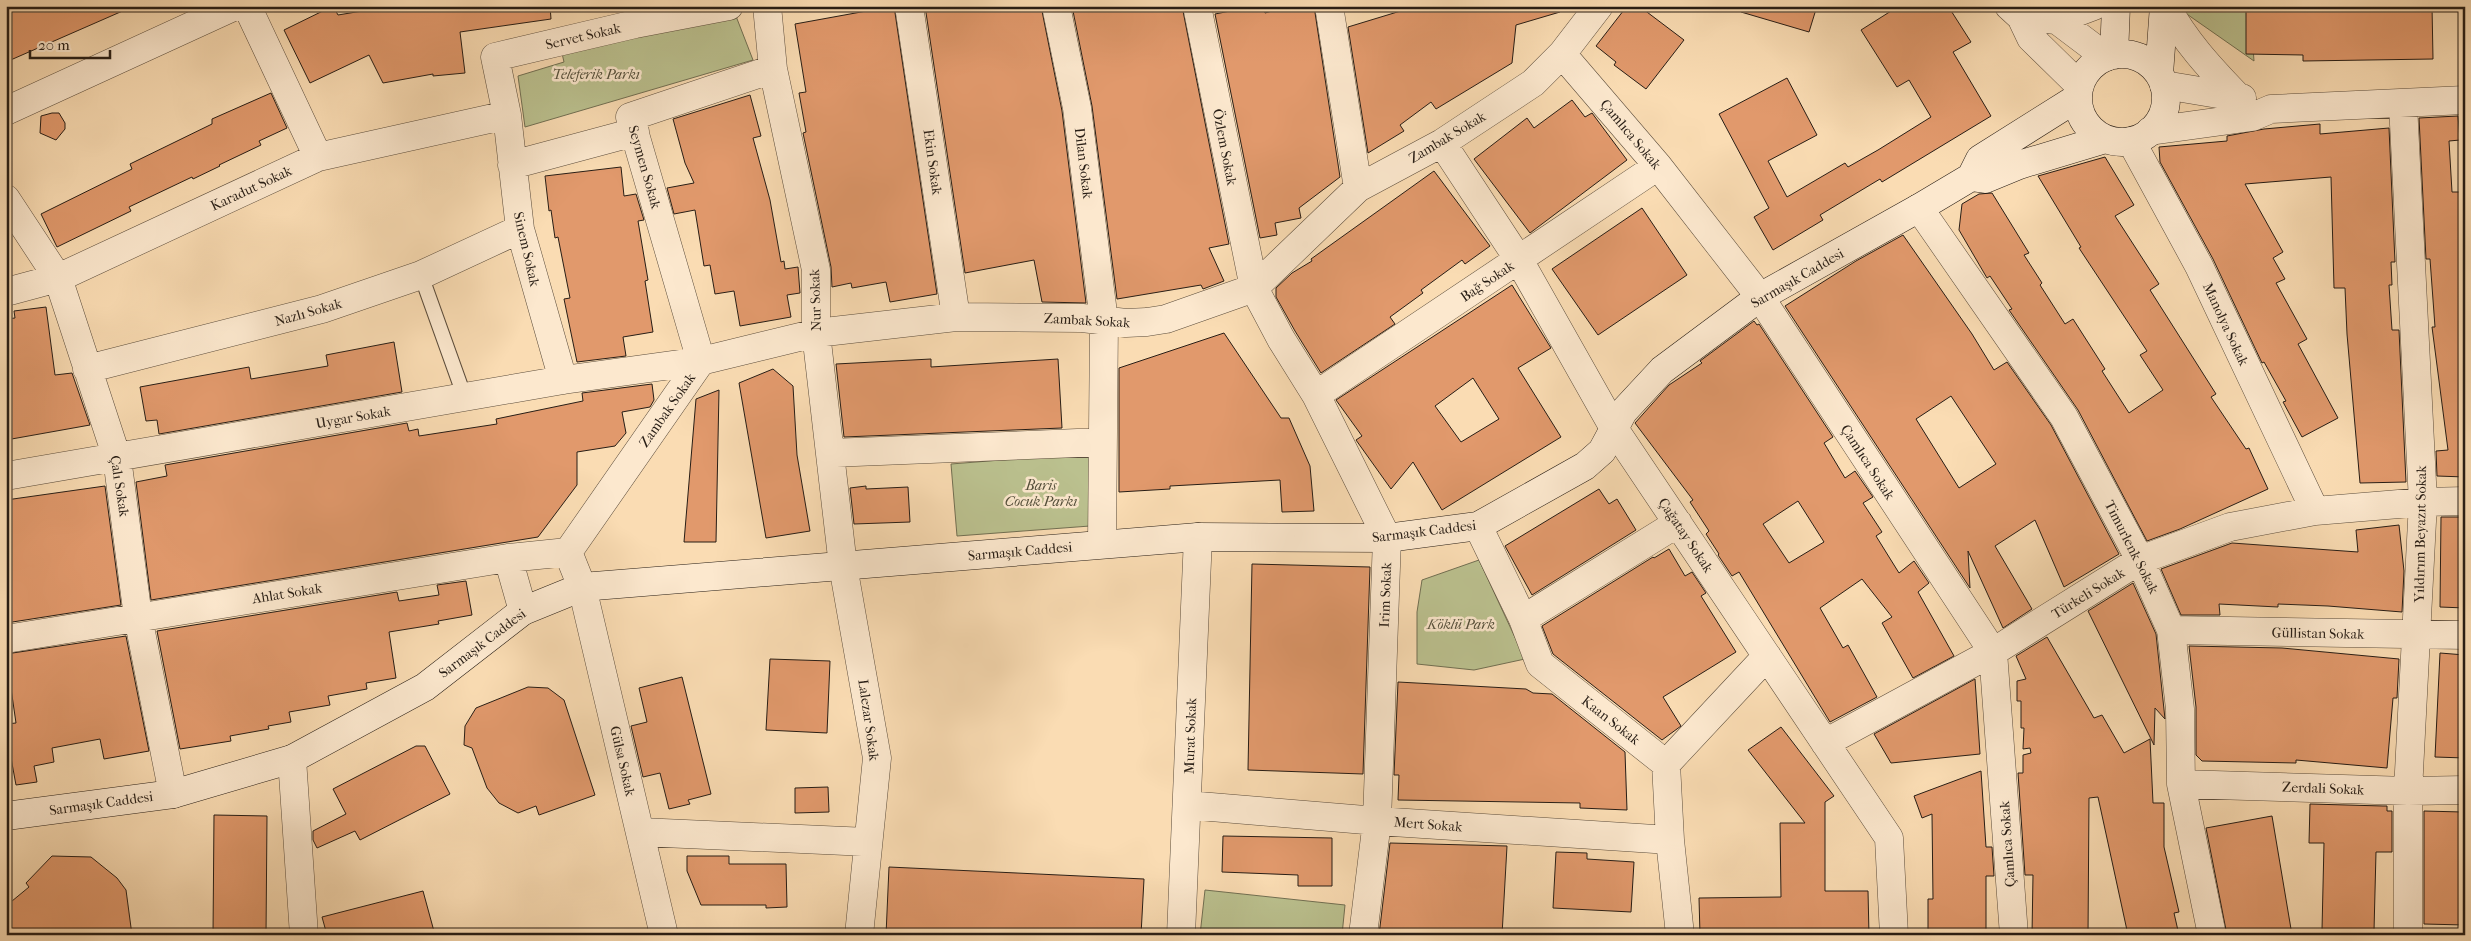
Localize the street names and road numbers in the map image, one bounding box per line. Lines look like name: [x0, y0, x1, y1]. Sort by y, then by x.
street label: Servet Sokak: [544, 19, 623, 53]
street label: Çamlıca Sokak: [1596, 96, 1665, 173]
street label: Özlem Sokak: [1209, 107, 1241, 188]
street label: Zambak Sokak: [1406, 107, 1489, 167]
street label: Seymen Sokak: [624, 123, 665, 212]
street label: Dilan Sokak: [1071, 127, 1096, 200]
street label: Ekin Sokak: [919, 128, 946, 197]
street label: Karadut Sokak: [208, 162, 295, 215]
street label: Sinem Sokak: [510, 210, 544, 289]
street label: Sarmaşık Caddesi: [1748, 245, 1847, 312]
street label: Bağ Sokak: [1457, 257, 1518, 306]
street label: Nur Sokak: [806, 268, 825, 331]
street label: Manolya Sokak: [2199, 280, 2253, 369]
street label: Nazlı Sokak: [273, 295, 344, 330]
street label: Zambak Sokak: [1043, 310, 1131, 331]
street label: Zambak Sokak: [636, 369, 700, 451]
street label: Uygar Sokak: [314, 402, 393, 432]
street label: Çamlıca Sokak: [1837, 421, 1899, 504]
street label: Çalı Sokak: [106, 454, 133, 519]
street label: Yıldırım Beyazıt Sokak: [2411, 465, 2430, 604]
street label: Çağatay Sokak: [1654, 495, 1717, 577]
street label: Timurlenk Sokak: [2101, 498, 2163, 598]
street label: Sarmaşık Caddesi: [1371, 517, 1477, 546]
street label: Sarmaşık Caddesi: [967, 538, 1073, 565]
street label: Irim Sokak: [1376, 561, 1395, 628]
street label: Türkeli Sokak: [2049, 564, 2129, 623]
street label: Ahlat Sokak: [250, 579, 324, 608]
street label: Sarmaşık Caddesi: [435, 605, 529, 682]
street label: Güllistan Sokak: [2272, 624, 2365, 643]
street label: Lalezar Sokak: [854, 678, 883, 763]
street label: Kaan Sokak: [1578, 692, 1644, 749]
street label: Murat Sokak: [1181, 697, 1200, 774]
street label: Gülsa Sokak: [606, 724, 639, 799]
street label: Zerdali Sokak: [2282, 779, 2365, 798]
street label: Sarmaşık Caddesi: [48, 788, 154, 819]
street label: Çamlıca Sokak: [1996, 800, 2019, 888]
street label: Mert Sokak: [1393, 814, 1464, 835]

